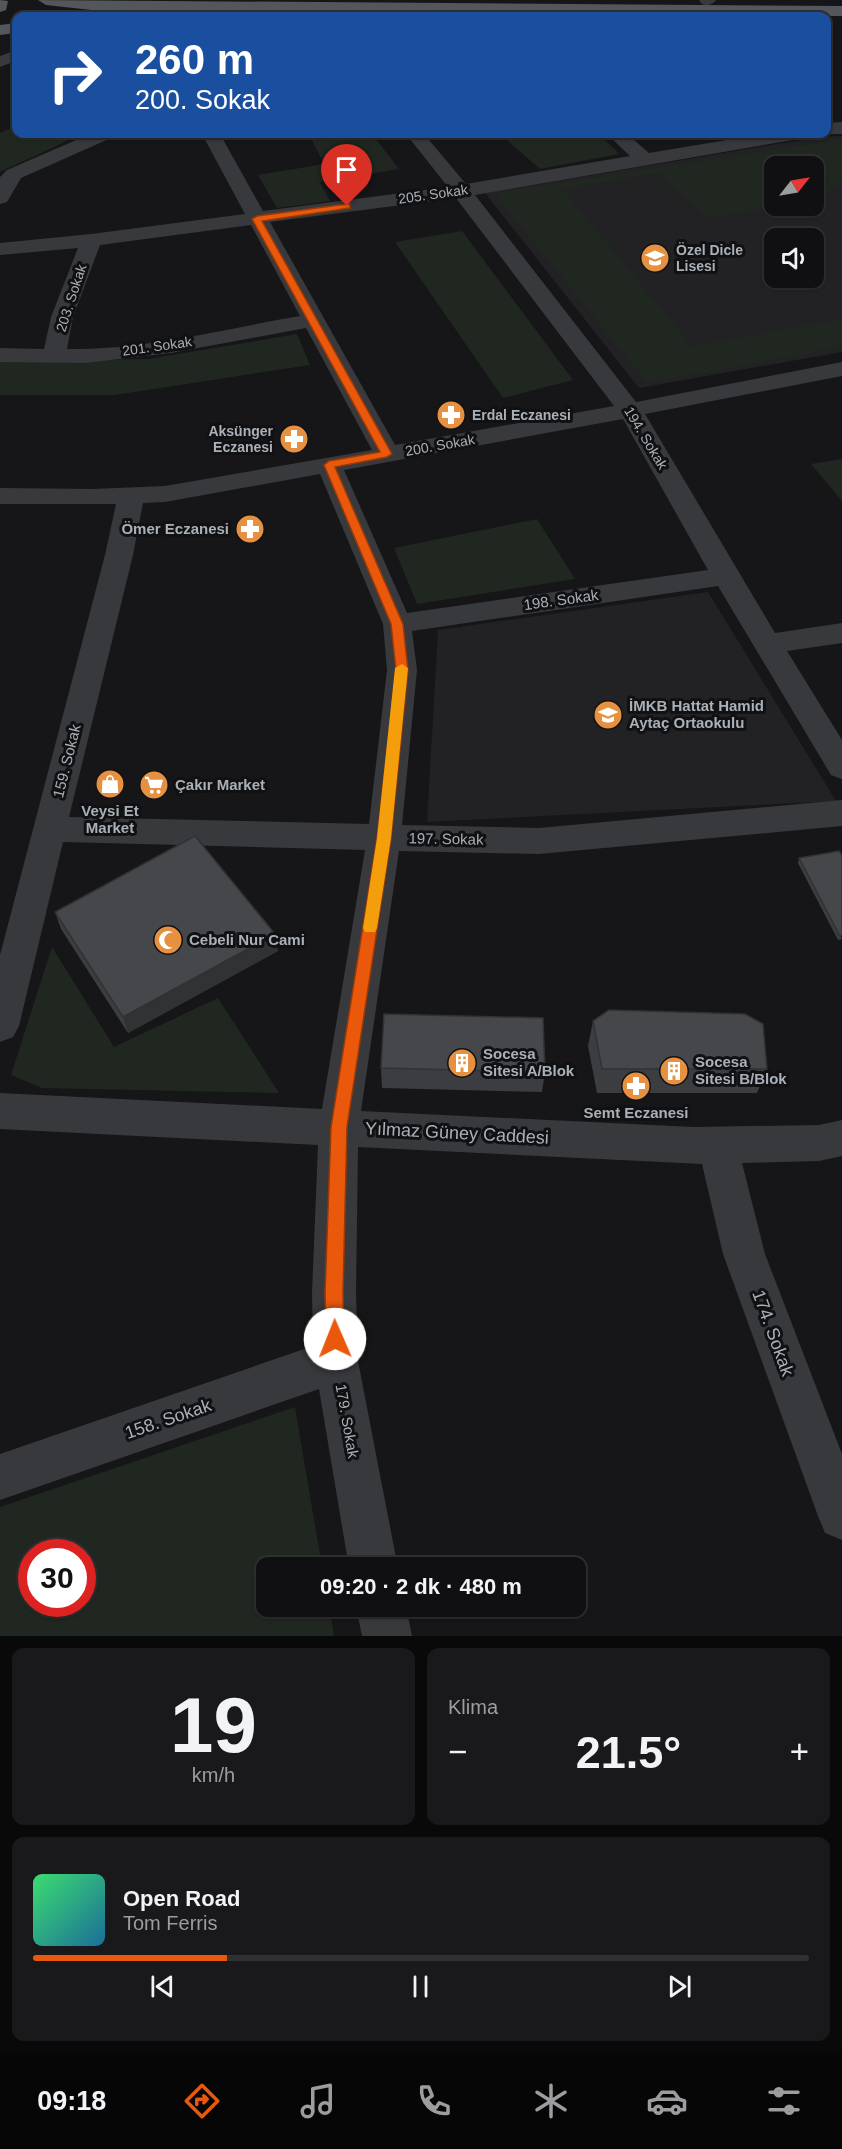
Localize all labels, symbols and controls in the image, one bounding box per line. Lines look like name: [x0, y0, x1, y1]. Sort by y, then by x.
icon: right: [36, 36, 114, 114]
text: 260 m: [135, 36, 254, 83]
text: 200. Sokak: [135, 85, 270, 115]
pin: [321, 144, 372, 206]
icon: arrive: [330, 153, 363, 186]
north arrow: [764, 156, 824, 216]
map controls: [764, 156, 824, 288]
street label: 205. Sokak: [397, 181, 470, 207]
button: sound: [764, 228, 824, 288]
school or university icon: Özel Dicle Lisesi: [639, 242, 671, 274]
place label: Özel Dicle Lisesi: [676, 242, 743, 274]
street label: 203. Sokak: [53, 261, 90, 334]
street label: 201. Sokak: [121, 333, 194, 359]
pharmacy icon: Erdal Eczanesi: [435, 399, 467, 431]
street label: 194. Sokak: [621, 404, 671, 473]
place label: Erdal Eczanesi: [472, 407, 571, 423]
place label: Aksünger Eczanesi: [208, 423, 274, 455]
pharmacy icon: Aksünger Eczanesi: [278, 423, 310, 455]
street label: 200. Sokak: [404, 431, 477, 459]
pharmacy icon: Ömer Eczanesi: [234, 513, 266, 545]
place label: Ömer Eczanesi: [121, 520, 229, 537]
street label: 198. Sokak: [523, 586, 600, 613]
place label: İMKB Hattat Hamid Aytaç Ortaokulu: [629, 697, 764, 731]
school or university icon: İMKB Hattat Hamid Aytaç Ortaokulu: [592, 699, 624, 731]
street label: 159. Sokak: [49, 722, 84, 799]
shop icon: Veysi Et Market: [94, 768, 126, 800]
supermarket icon: Çakır Market: [138, 769, 170, 801]
place label: Çakır Market: [175, 776, 265, 793]
place label: Veysi Et Market: [81, 802, 139, 836]
street label: 197. Sokak: [408, 829, 484, 848]
mosque icon: Cebeli Nur Cami: [152, 924, 184, 956]
place label: Cebeli Nur Cami: [189, 931, 305, 948]
place label: Socesa Sitesi A/Blok: [483, 1045, 575, 1079]
building icon: Socesa Sitesi A/Blok: [446, 1047, 478, 1079]
place label: Socesa Sitesi B/Blok: [695, 1053, 787, 1087]
building icon: Socesa Sitesi B/Blok: [658, 1055, 690, 1087]
pharmacy icon: Semt Eczanesi: [620, 1070, 652, 1102]
place label: Semt Eczanesi: [583, 1104, 689, 1121]
street label: Yılmaz Güney Caddesi: [365, 1118, 549, 1148]
street label: 174. Sokak: [748, 1287, 798, 1380]
position arrow: [303, 1307, 367, 1371]
street label: 179. Sokak: [333, 1382, 362, 1460]
street label: 158. Sokak: [122, 1395, 215, 1443]
speed limit sign: 30: [18, 1539, 96, 1617]
text: 09:20 · 2 dk · 480 m: [320, 1574, 522, 1599]
text: 19: [170, 1681, 257, 1769]
text: Klima: [448, 1696, 498, 1718]
text: 21.5°: [576, 1727, 681, 1778]
text: −: [448, 1733, 467, 1770]
text: +: [790, 1733, 809, 1770]
text: km/h: [192, 1764, 235, 1786]
text: Open Road: [123, 1886, 240, 1911]
text: Tom Ferris: [123, 1912, 217, 1934]
icon: previous: [146, 1970, 179, 2003]
icon: pause: [404, 1970, 437, 2003]
icon: next: [663, 1970, 696, 2003]
icon: directions: [181, 2080, 223, 2122]
icon: music: [297, 2080, 339, 2122]
icon: phone: [413, 2080, 455, 2122]
icon: climate: [530, 2080, 572, 2122]
icon: car: [646, 2080, 688, 2122]
icon: filters: [763, 2080, 805, 2122]
text: 09:18: [37, 2086, 106, 2116]

